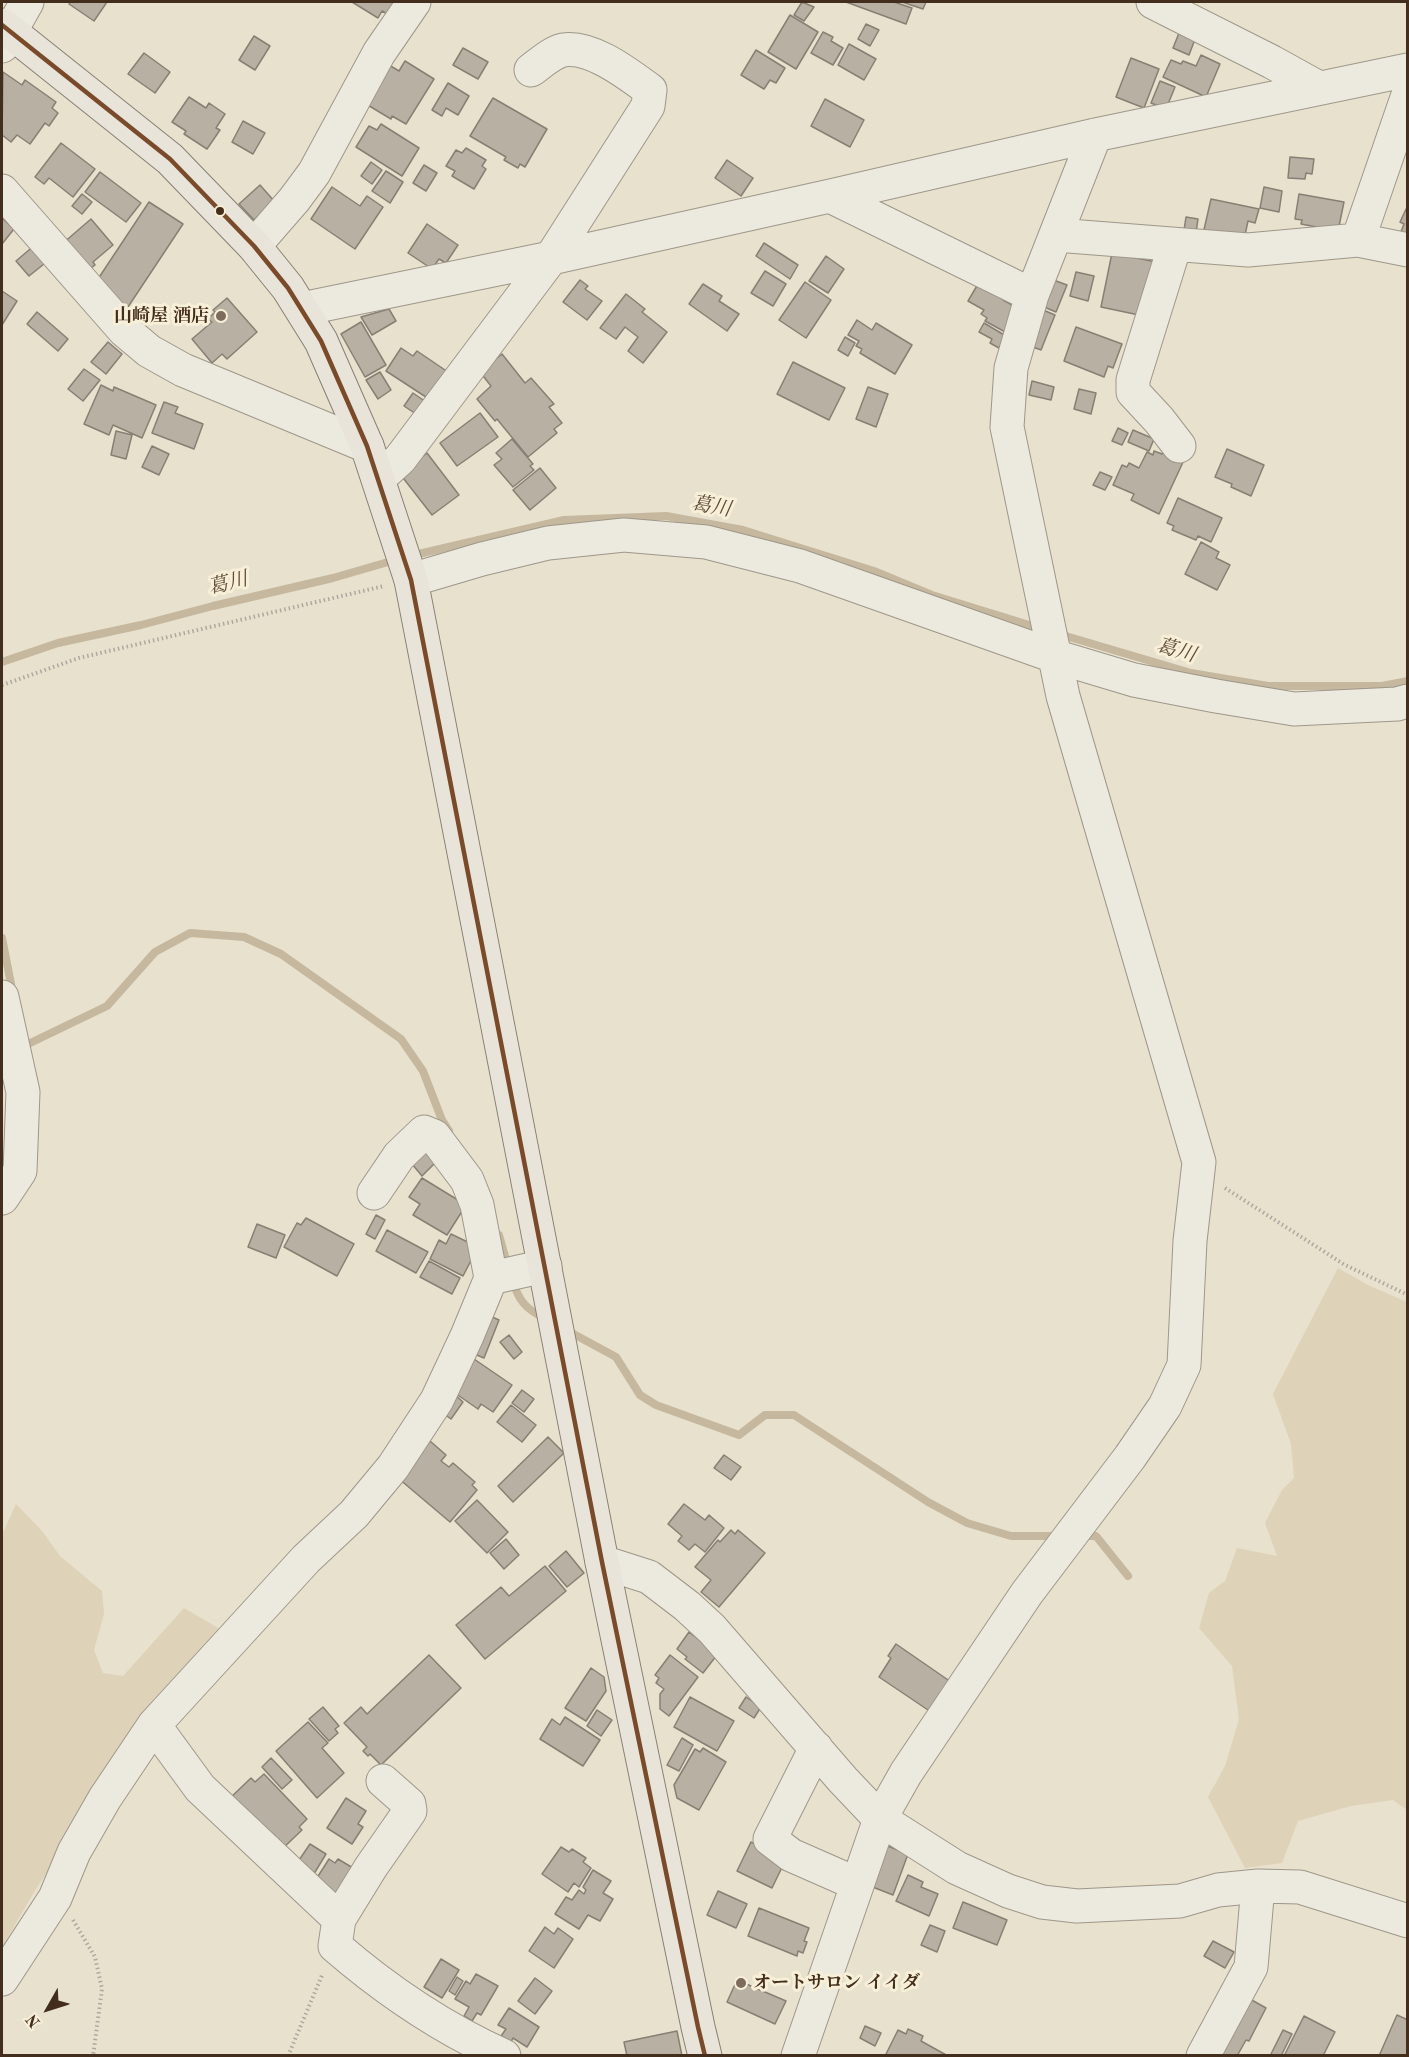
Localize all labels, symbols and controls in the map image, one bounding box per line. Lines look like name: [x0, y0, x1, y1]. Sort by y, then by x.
unlabelled marker: [214, 205, 226, 217]
place label: 山崎屋 酒店: [114, 305, 209, 327]
marker: 山崎屋 酒店: [214, 309, 228, 323]
water label: 葛川: [689, 492, 733, 522]
water label: 葛川: [206, 568, 250, 600]
water label: 葛川: [1153, 634, 1199, 668]
place label: オートサロン イイダ: [753, 1972, 920, 1994]
marker: オートサロン イイダ: [734, 1976, 748, 1990]
north arrow: [18, 1979, 78, 2039]
text: N: [24, 2011, 44, 2030]

